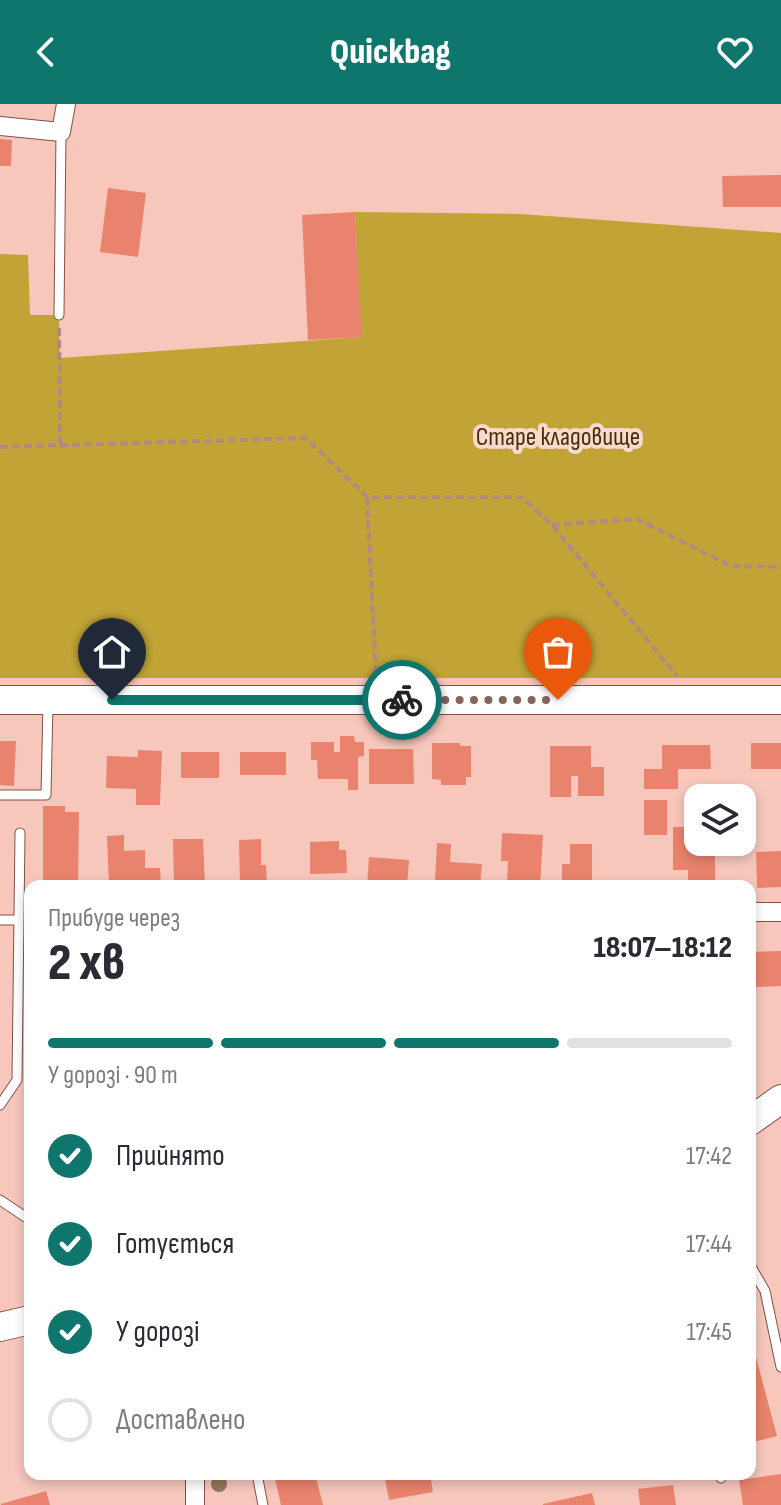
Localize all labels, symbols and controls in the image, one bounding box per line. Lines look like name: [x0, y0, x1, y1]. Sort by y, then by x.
icon: back: [24, 30, 68, 74]
icon: heart: [713, 30, 757, 74]
text: Quickbag: [330, 31, 451, 74]
park label: Старе кладовище: [476, 422, 640, 453]
pin: [78, 618, 146, 700]
pin: [524, 618, 592, 700]
icon: home: [90, 630, 134, 674]
icon: bag: [536, 630, 580, 674]
courier: [362, 660, 442, 740]
icon: bike: [380, 678, 424, 722]
map controls: [684, 784, 756, 856]
button: layers: [684, 784, 756, 856]
text: Прибуде через: [48, 903, 180, 934]
text: 18:07–18:12: [593, 930, 732, 966]
text: 2 хв: [48, 932, 125, 995]
text: У дорозі · 90 m: [48, 1060, 178, 1091]
icon: check: [48, 1134, 92, 1178]
text: Прийнято: [116, 1138, 225, 1174]
text: 17:42: [686, 1141, 732, 1172]
icon: check: [48, 1222, 92, 1266]
text: Готується: [116, 1226, 234, 1262]
text: 17:44: [686, 1229, 732, 1260]
icon: check: [48, 1310, 92, 1354]
text: У дорозі: [116, 1314, 200, 1350]
text: 17:45: [686, 1317, 732, 1348]
text: Доставлено: [116, 1402, 246, 1438]

